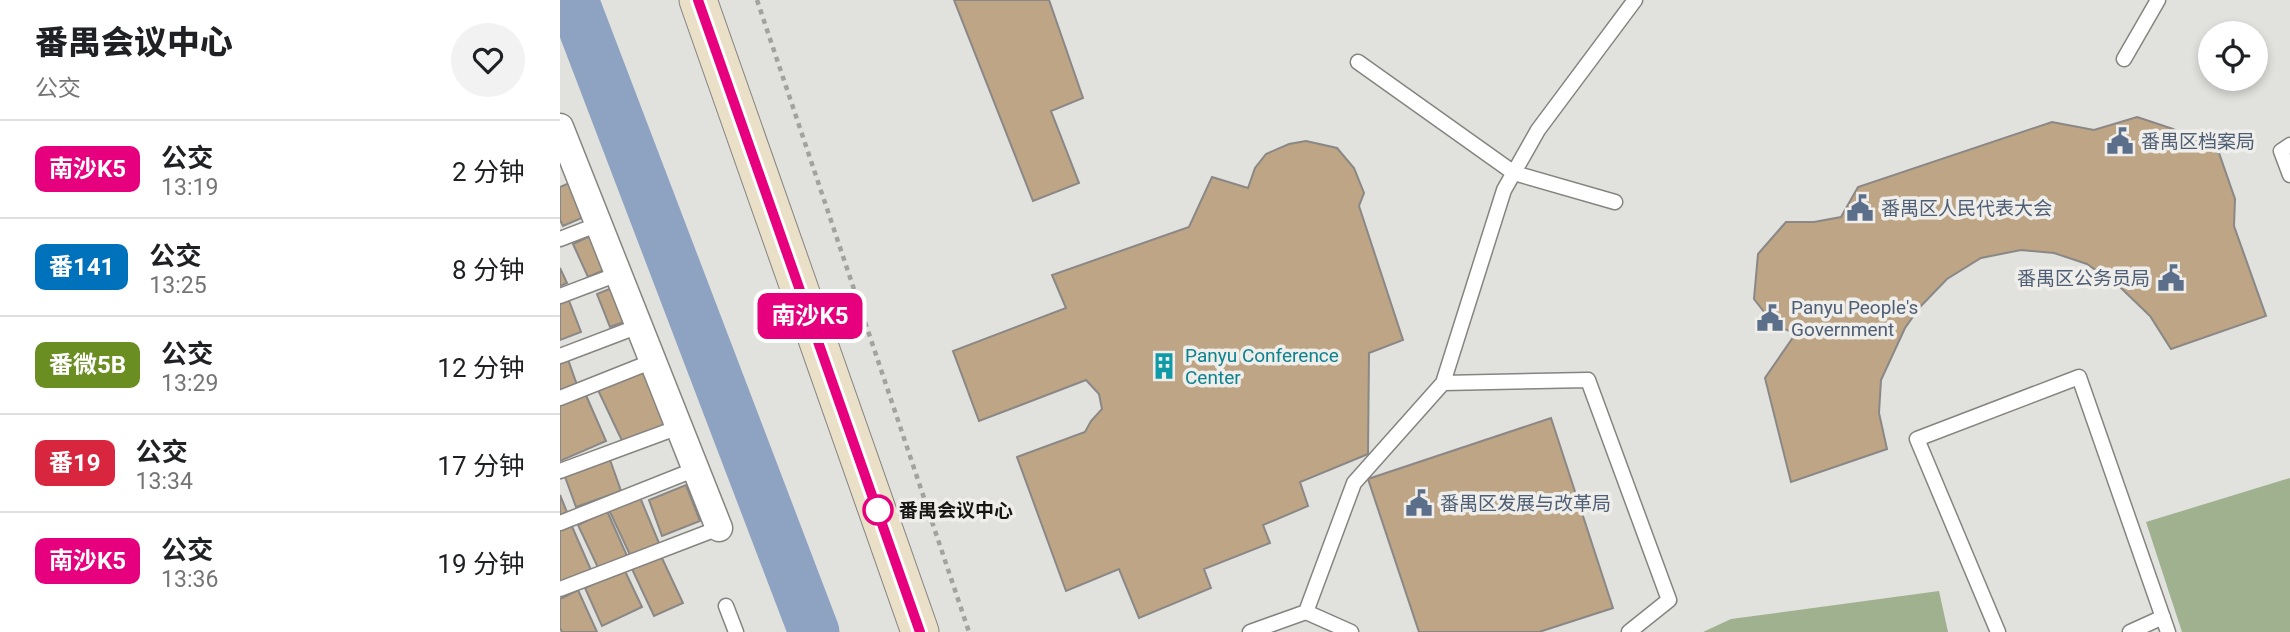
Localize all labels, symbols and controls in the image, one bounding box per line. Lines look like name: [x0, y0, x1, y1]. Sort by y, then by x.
map controls: [2198, 21, 2268, 91]
button: locate: [2198, 21, 2268, 91]
text: 番禺会议中心: [35, 23, 233, 62]
button: heart: [451, 23, 525, 97]
text: 公交: [35, 75, 81, 102]
public building icon: 番禺区档案局: [2105, 126, 2135, 156]
place label: 番禺区档案局: [2141, 130, 2255, 153]
text: 公交: [161, 143, 213, 173]
text: 南沙K5: [49, 155, 126, 183]
text: 2 分钟: [452, 157, 525, 187]
text: 13:19: [161, 174, 218, 201]
public building icon: 番禺区人民代表大会: [1845, 193, 1875, 223]
place label: 番禺区人民代表大会: [1881, 197, 2052, 220]
text: 公交: [149, 241, 201, 271]
text: 番141: [49, 253, 114, 281]
text: 8 分钟: [452, 255, 525, 285]
public building icon: 番禺区公务员局: [2156, 263, 2186, 293]
place label: 番禺区公务员局: [2017, 267, 2150, 290]
text: 13:25: [149, 272, 207, 299]
line badge: 南沙K5: [761, 293, 859, 339]
place label: Panyu People's Government: [1791, 296, 1918, 341]
text: 南沙K5: [771, 302, 849, 330]
public building icon: Panyu People's Government: [1755, 303, 1785, 333]
text: 公交: [161, 339, 213, 369]
place label: Panyu Conference Center: [1185, 344, 1339, 389]
text: 番微5B: [49, 351, 126, 379]
building icon: Panyu Conference Center: [1149, 351, 1179, 381]
text: 12 分钟: [437, 353, 525, 383]
text: 13:29: [161, 370, 218, 397]
text: 公交: [136, 437, 188, 467]
text: 番19: [49, 449, 101, 477]
text: 17 分钟: [437, 451, 525, 481]
text: 13:34: [136, 468, 193, 495]
public building icon: 番禺区发展与改革局: [1404, 488, 1434, 518]
place label: 番禺区发展与改革局: [1440, 492, 1611, 515]
marker: 番禺会议中心: [863, 495, 893, 525]
place label: 番禺会议中心: [899, 499, 1013, 522]
text: 公交: [161, 535, 213, 565]
text: 南沙K5: [49, 547, 126, 575]
text: 19 分钟: [437, 549, 525, 579]
text: 13:36: [161, 566, 218, 593]

